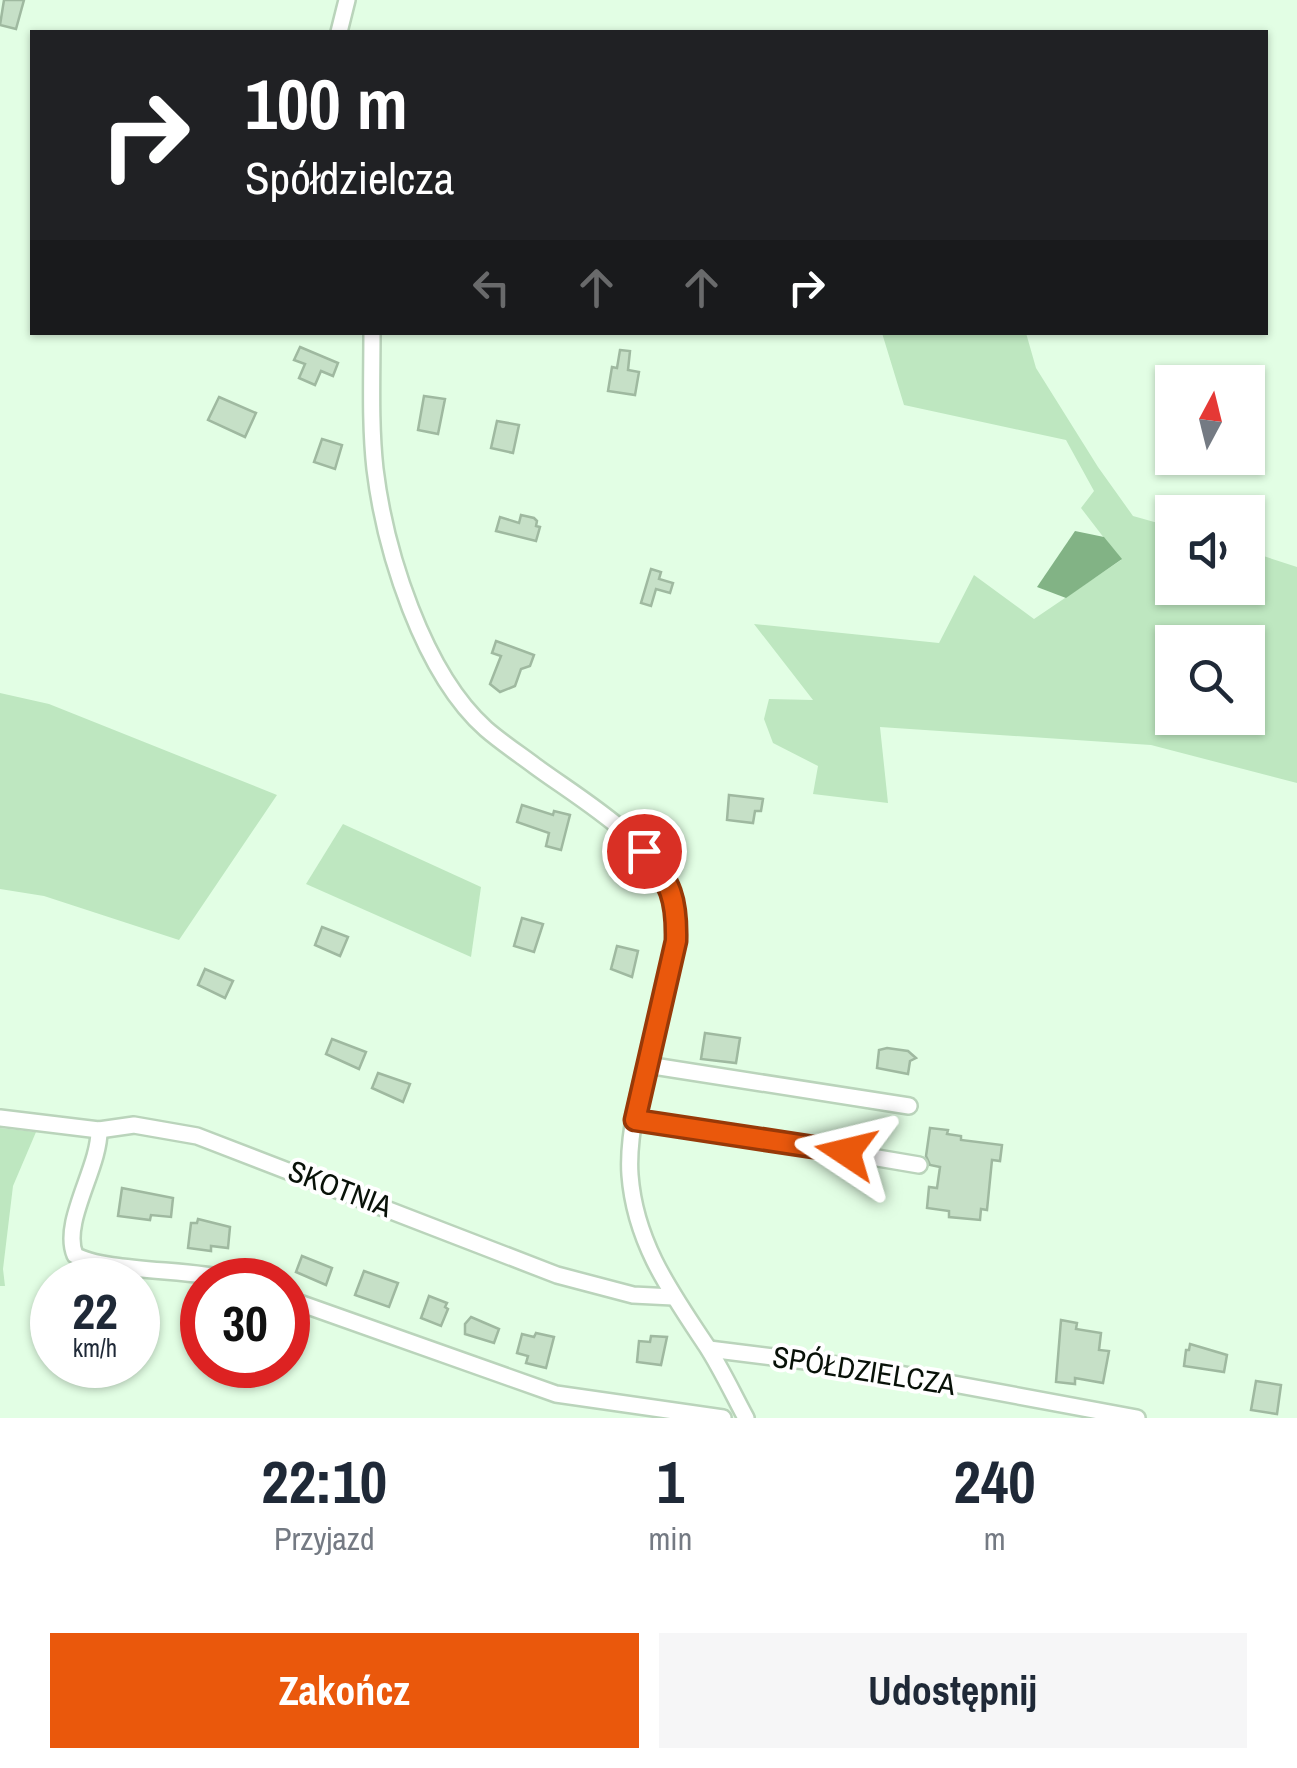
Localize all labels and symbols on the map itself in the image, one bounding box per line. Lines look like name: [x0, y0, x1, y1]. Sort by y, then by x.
north arrow: [1155, 365, 1265, 475]
pin: [602, 809, 687, 894]
position arrow: [794, 1100, 898, 1204]
street label: SKOTNIA: [283, 1150, 398, 1226]
speed limit sign: 30: [180, 1258, 310, 1388]
street label: SPÓŁDZIELCZA: [770, 1336, 959, 1404]

